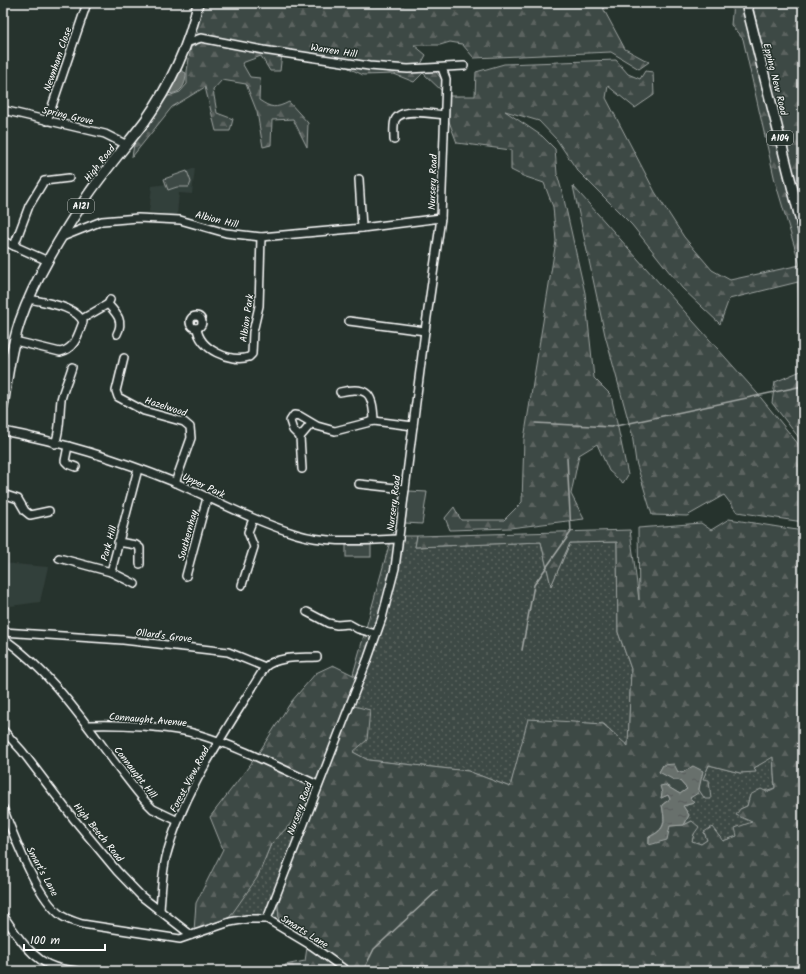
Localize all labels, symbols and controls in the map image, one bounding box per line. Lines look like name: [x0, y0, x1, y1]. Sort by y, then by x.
street label: Newnham Close: [39, 25, 77, 94]
street label: Warren Hill: [309, 39, 359, 63]
street label: Epping New Road: [758, 41, 792, 118]
street label: Spring Grove: [40, 102, 96, 130]
road number: A104: [767, 131, 793, 145]
street label: High Road: [80, 141, 120, 186]
street label: Nursery Road: [424, 153, 442, 210]
road number: A121: [68, 199, 94, 213]
street label: Albion Hill: [193, 207, 241, 233]
street label: Albion Park: [236, 293, 258, 343]
street label: Hazelwood: [143, 393, 190, 422]
street label: Upper Park: [180, 469, 228, 503]
street label: Nursery Road: [383, 474, 405, 532]
street label: Southernhay: [174, 508, 202, 562]
street label: Park Hill: [97, 523, 122, 563]
street label: Ollard's Grove: [135, 625, 193, 647]
street label: Connaught Avenue: [108, 709, 188, 731]
street label: Connaught Hill: [110, 743, 161, 803]
street label: Forest View Road: [166, 743, 214, 815]
street label: Nursery Road: [283, 778, 317, 837]
street label: High Beech Road: [69, 799, 128, 867]
street label: Smart's Lane: [22, 844, 63, 900]
street label: Smarts Lane: [278, 911, 332, 953]
scale bar: [24, 926, 105, 952]
text: 100 m: [30, 931, 61, 950]

